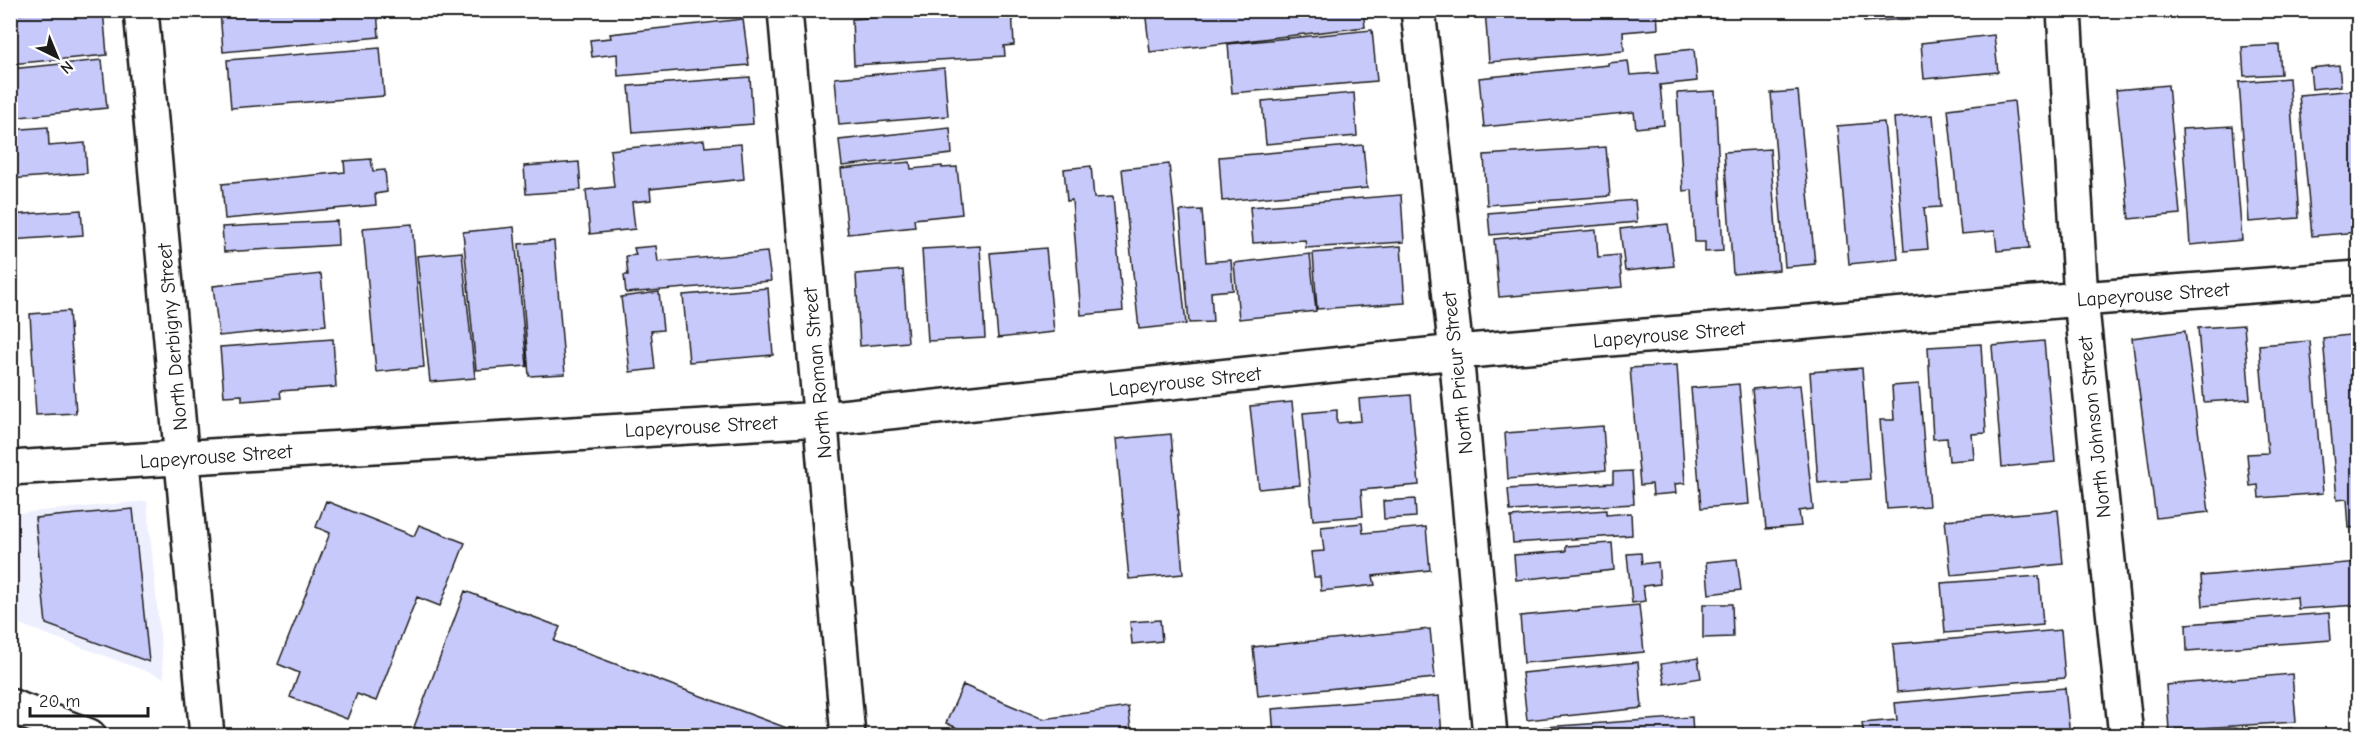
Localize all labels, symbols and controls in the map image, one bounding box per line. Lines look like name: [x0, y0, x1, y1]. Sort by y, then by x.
north arrow: [27, 27, 87, 87]
text: N: [57, 57, 77, 77]
street label: North Derbigny Street: [153, 241, 192, 432]
street label: Lapeyrouse Street: [2076, 278, 2231, 311]
street label: North Roman Street: [798, 285, 836, 460]
street label: North Prieur Street: [1437, 289, 1477, 455]
street label: Lapeyrouse Street: [1592, 316, 1748, 353]
street label: North Johnson Street: [2073, 333, 2115, 519]
street label: Lapeyrouse Street: [1108, 362, 1264, 401]
street label: Lapeyrouse Street: [624, 411, 779, 442]
street label: Lapeyrouse Street: [139, 440, 294, 473]
scale bar: [30, 680, 148, 718]
text: 20 m: [39, 691, 80, 712]

